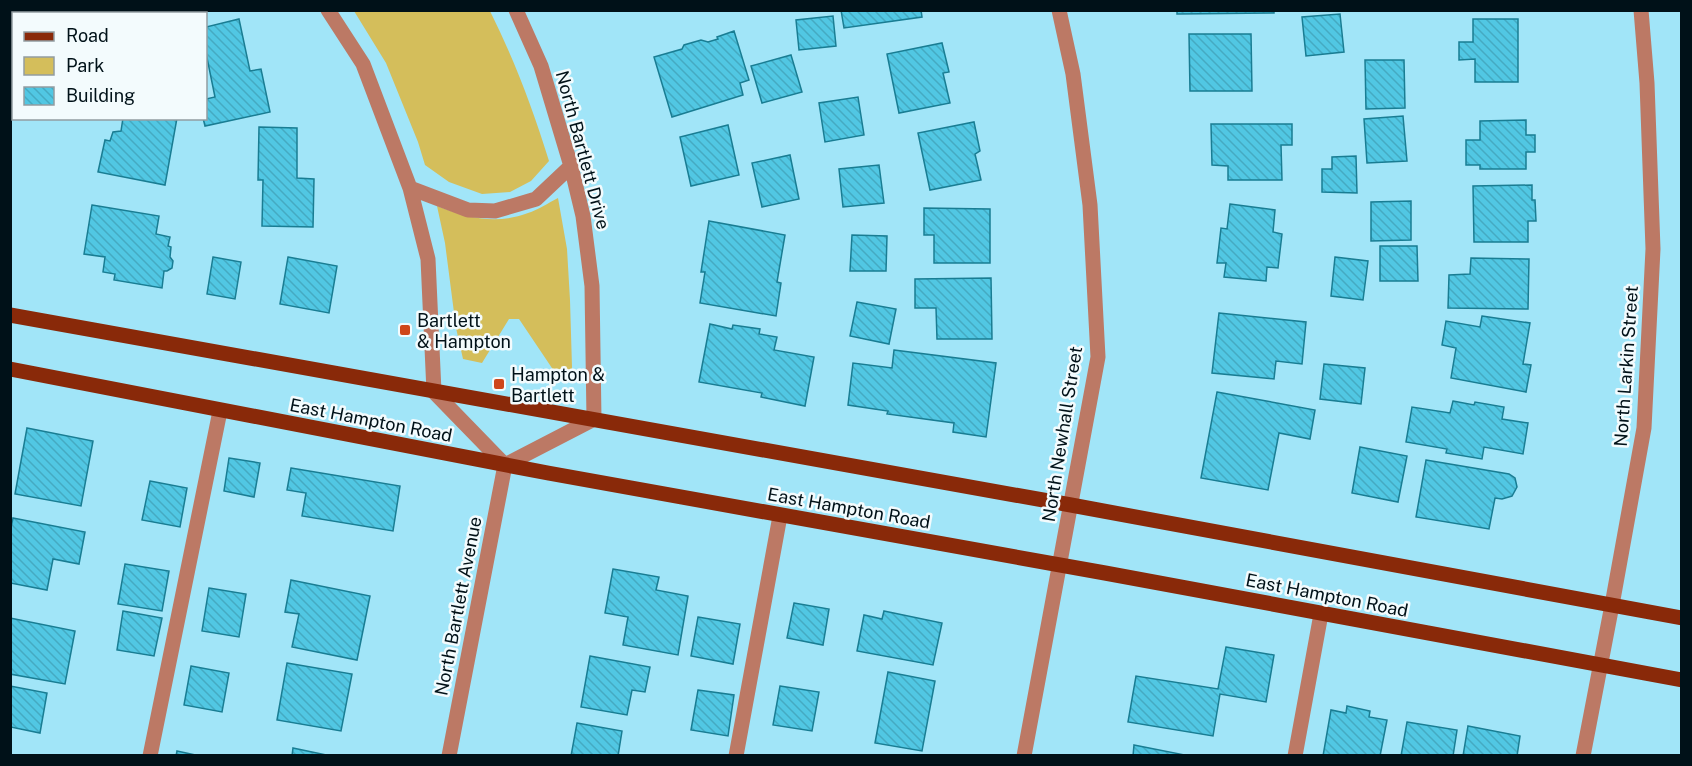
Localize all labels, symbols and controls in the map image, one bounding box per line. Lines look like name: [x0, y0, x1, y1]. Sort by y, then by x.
legend: [12, 12, 207, 120]
text: Road: [66, 25, 109, 46]
text: Park: [66, 55, 104, 76]
street label: North Bartlett Drive: [552, 68, 614, 232]
text: Building: [66, 85, 135, 106]
street label: North Larkin Street: [1610, 285, 1642, 447]
place label: Bartlett & Hampton: [417, 310, 511, 352]
marker: Bartlett & Hampton: [398, 323, 412, 337]
street label: North Newhall Street: [1038, 345, 1086, 523]
place label: Hampton & Bartlett: [511, 364, 605, 406]
marker: Hampton & Bartlett: [492, 377, 506, 391]
street label: East Hampton Road: [288, 394, 454, 446]
street label: East Hampton Road: [766, 483, 932, 533]
street label: North Bartlett Avenue: [430, 515, 486, 697]
street label: East Hampton Road: [1244, 569, 1410, 621]

